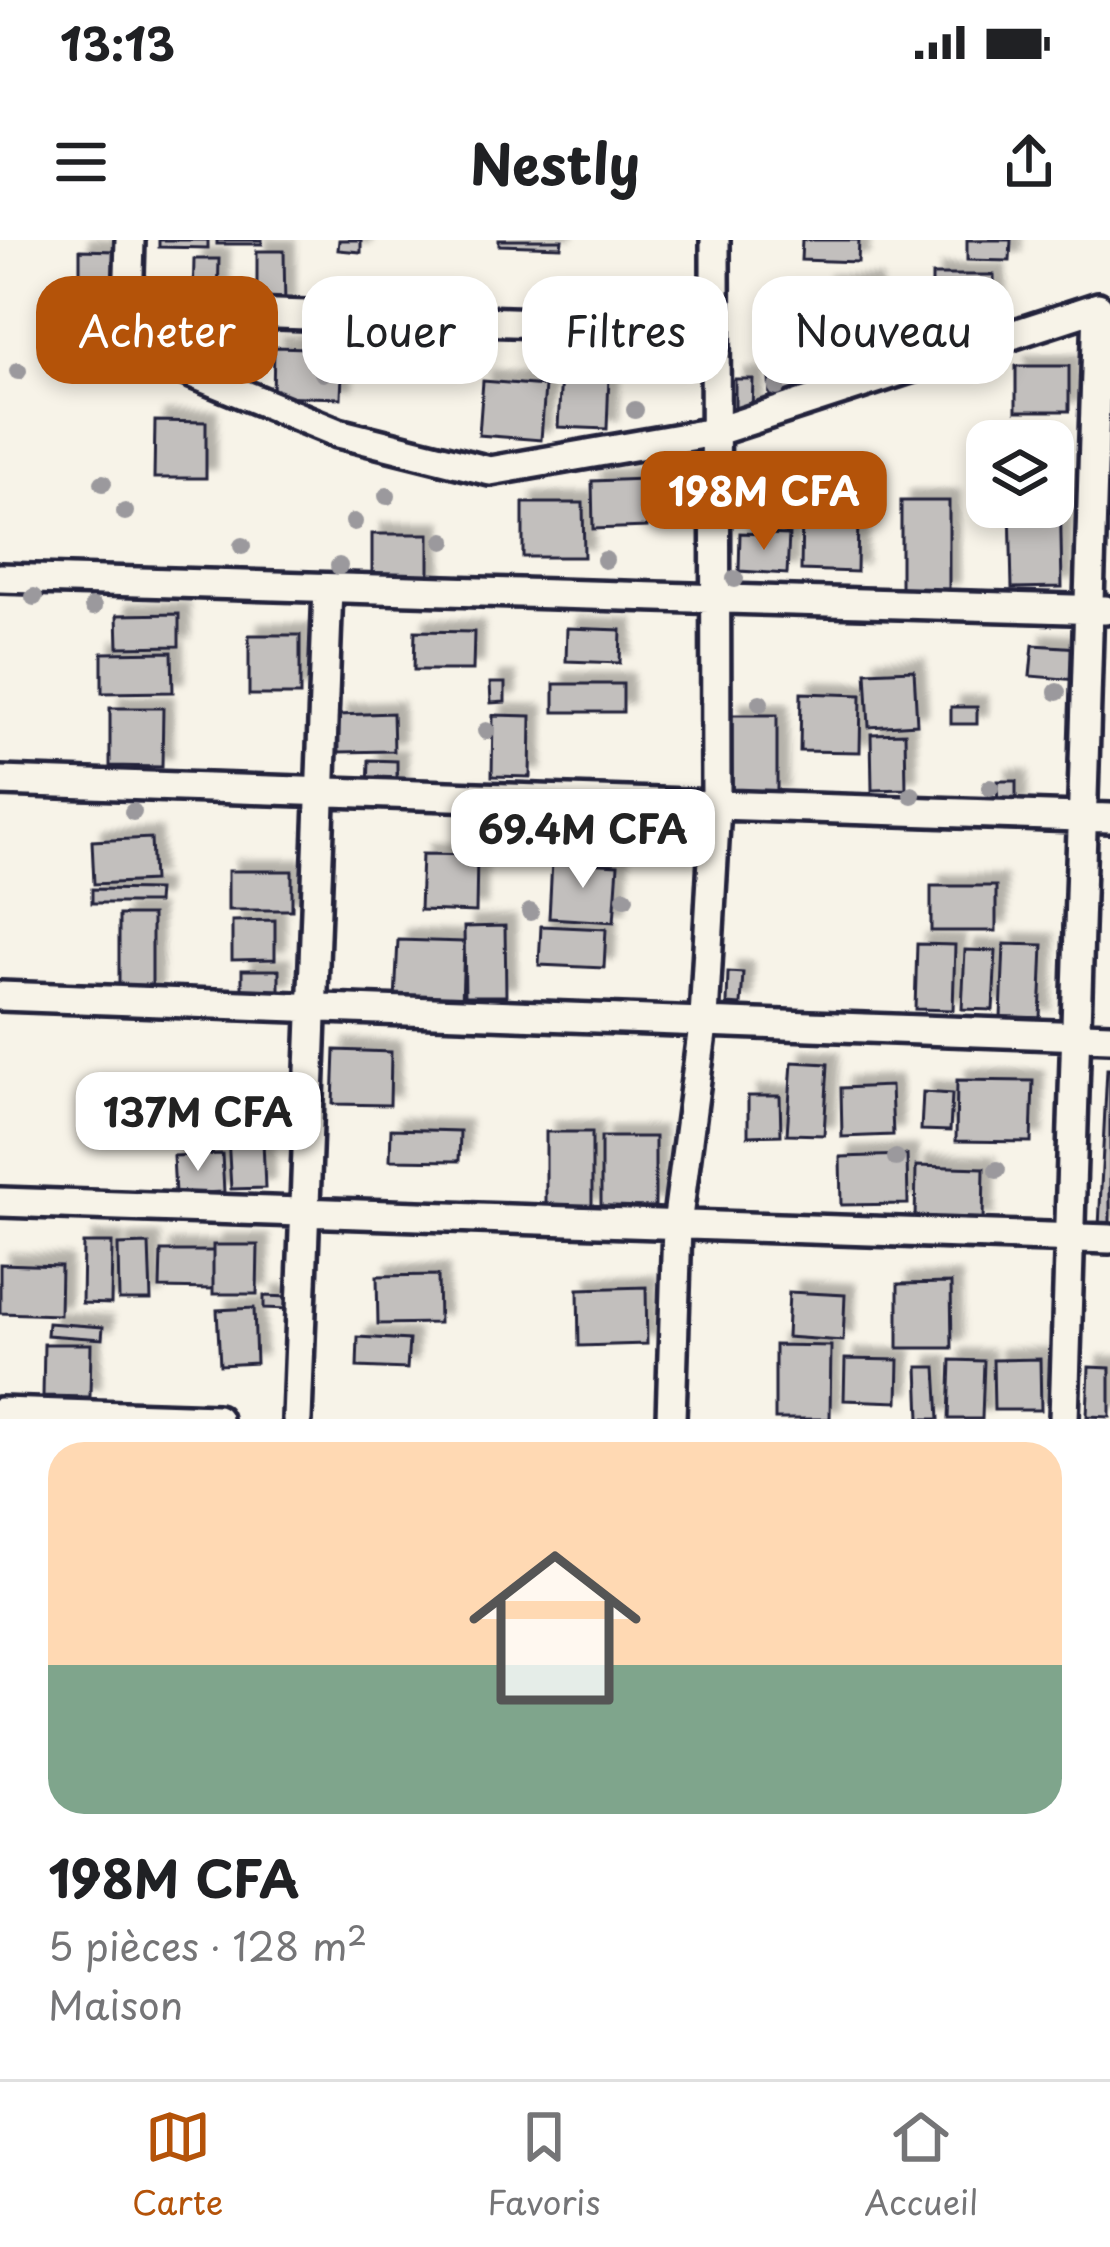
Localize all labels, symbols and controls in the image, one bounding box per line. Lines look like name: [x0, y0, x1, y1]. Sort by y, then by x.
text: 13:13: [60, 8, 175, 76]
text: Nestly: [470, 122, 640, 203]
icon: menu: [48, 129, 114, 195]
icon: share: [996, 129, 1062, 195]
chip: Acheter: [36, 276, 278, 384]
chip: Louer: [302, 276, 498, 384]
chip: Filtres: [522, 276, 728, 384]
chip: Nouveau: [752, 276, 1014, 384]
map controls: [966, 420, 1074, 528]
button: layers: [966, 420, 1074, 528]
pin: 198M CFA: [640, 451, 888, 553]
text: 198M CFA: [668, 460, 860, 519]
pin: 69.4M CFA: [446, 789, 720, 891]
text: 69.4M CFA: [478, 798, 688, 857]
pin: 137M CFA: [74, 1072, 322, 1174]
text: 137M CFA: [103, 1081, 293, 1140]
icon: home: [447, 1520, 663, 1736]
text: 198M CFA: [48, 1838, 300, 1915]
text: 5 pièces · 128 m²: [48, 1915, 367, 1974]
text: Maison: [48, 1974, 183, 2033]
tab: Carte: [132, 2104, 223, 2226]
tab: Favoris: [487, 2104, 601, 2226]
tab: Accueil: [864, 2104, 978, 2226]

